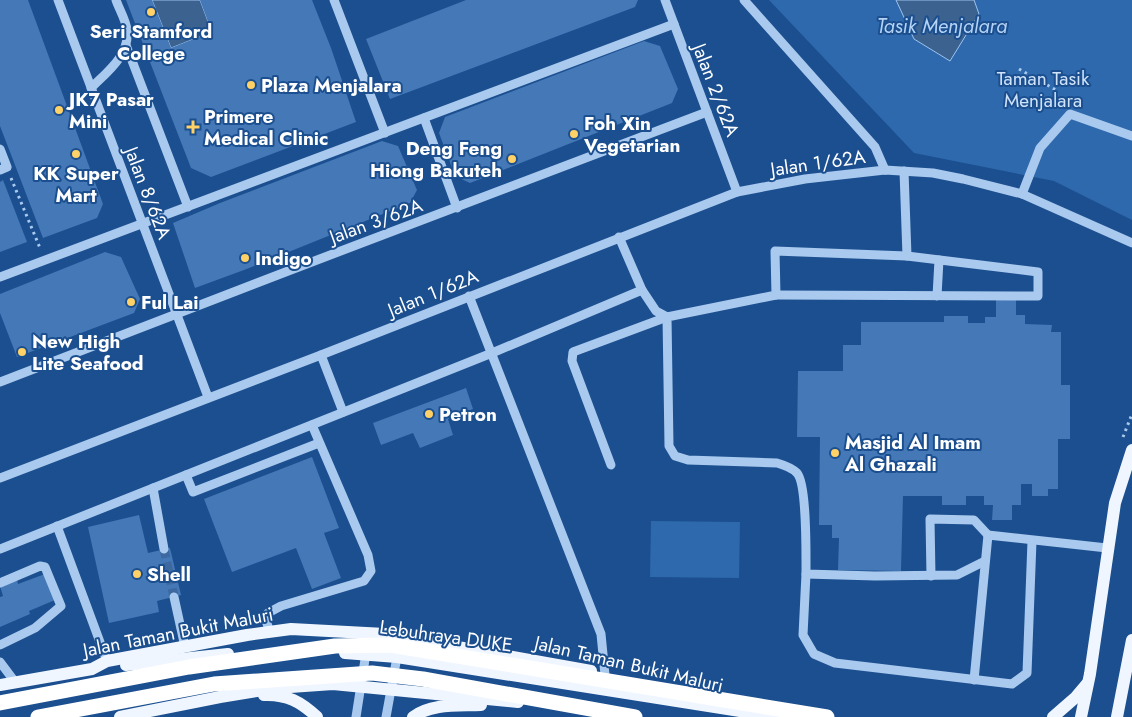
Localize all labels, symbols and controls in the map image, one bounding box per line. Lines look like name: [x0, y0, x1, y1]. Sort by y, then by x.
marker: Seri Stamford College: [145, 6, 157, 18]
water label: Tasik Menjalara: [877, 12, 1007, 41]
place label: Seri Stamford College: [90, 18, 212, 67]
street label: Jalan 2/62A: [685, 37, 746, 141]
park label: Taman Tasik Menjalara: [997, 65, 1090, 114]
place label: Plaza Menjalara: [261, 72, 402, 99]
marker: Plaza Menjalara: [245, 79, 257, 91]
place label: JK7 Pasar Mini: [65, 86, 154, 135]
place label: Primere Medical Clinic: [204, 103, 329, 152]
marker: JK7 Pasar Mini: [53, 104, 65, 116]
place label: Foh Xin Vegetarian: [583, 110, 680, 159]
marker: Primere Medical Clinic: [186, 120, 200, 134]
marker: Foh Xin Vegetarian: [568, 128, 580, 140]
place label: Deng Feng Hiong Bakuteh: [370, 135, 502, 184]
street label: Jalan 8/62A: [117, 140, 178, 244]
street label: Jalan 1/62A: [766, 143, 868, 183]
marker: KK Super Mart: [70, 148, 82, 160]
marker: Deng Feng Hiong Bakuteh: [506, 153, 518, 165]
place label: KK Super Mart: [33, 160, 119, 209]
street label: Jalan 3/62A: [323, 192, 427, 251]
place label: Indigo: [255, 245, 312, 272]
marker: Indigo: [239, 252, 251, 264]
street label: Jalan 1/62A: [381, 262, 483, 325]
place label: Ful Lai: [141, 289, 198, 316]
marker: Ful Lai: [125, 296, 137, 308]
place label: New High Lite Seafood: [32, 328, 144, 377]
marker: New High Lite Seafood: [16, 346, 28, 358]
place label: Petron: [439, 401, 497, 428]
marker: Petron: [423, 408, 435, 420]
place label: Masjid Al Imam Al Ghazali: [844, 429, 981, 478]
marker: Masjid Al Imam Al Ghazali: [829, 447, 841, 459]
place label: Shell: [147, 561, 191, 588]
marker: Shell: [131, 568, 143, 580]
street label: Jalan Taman Bukit Maluri: [78, 600, 275, 664]
street label: Lebuhraya DUKE: [378, 613, 514, 659]
street label: Jalan Taman Bukit Maluri: [529, 628, 726, 699]

